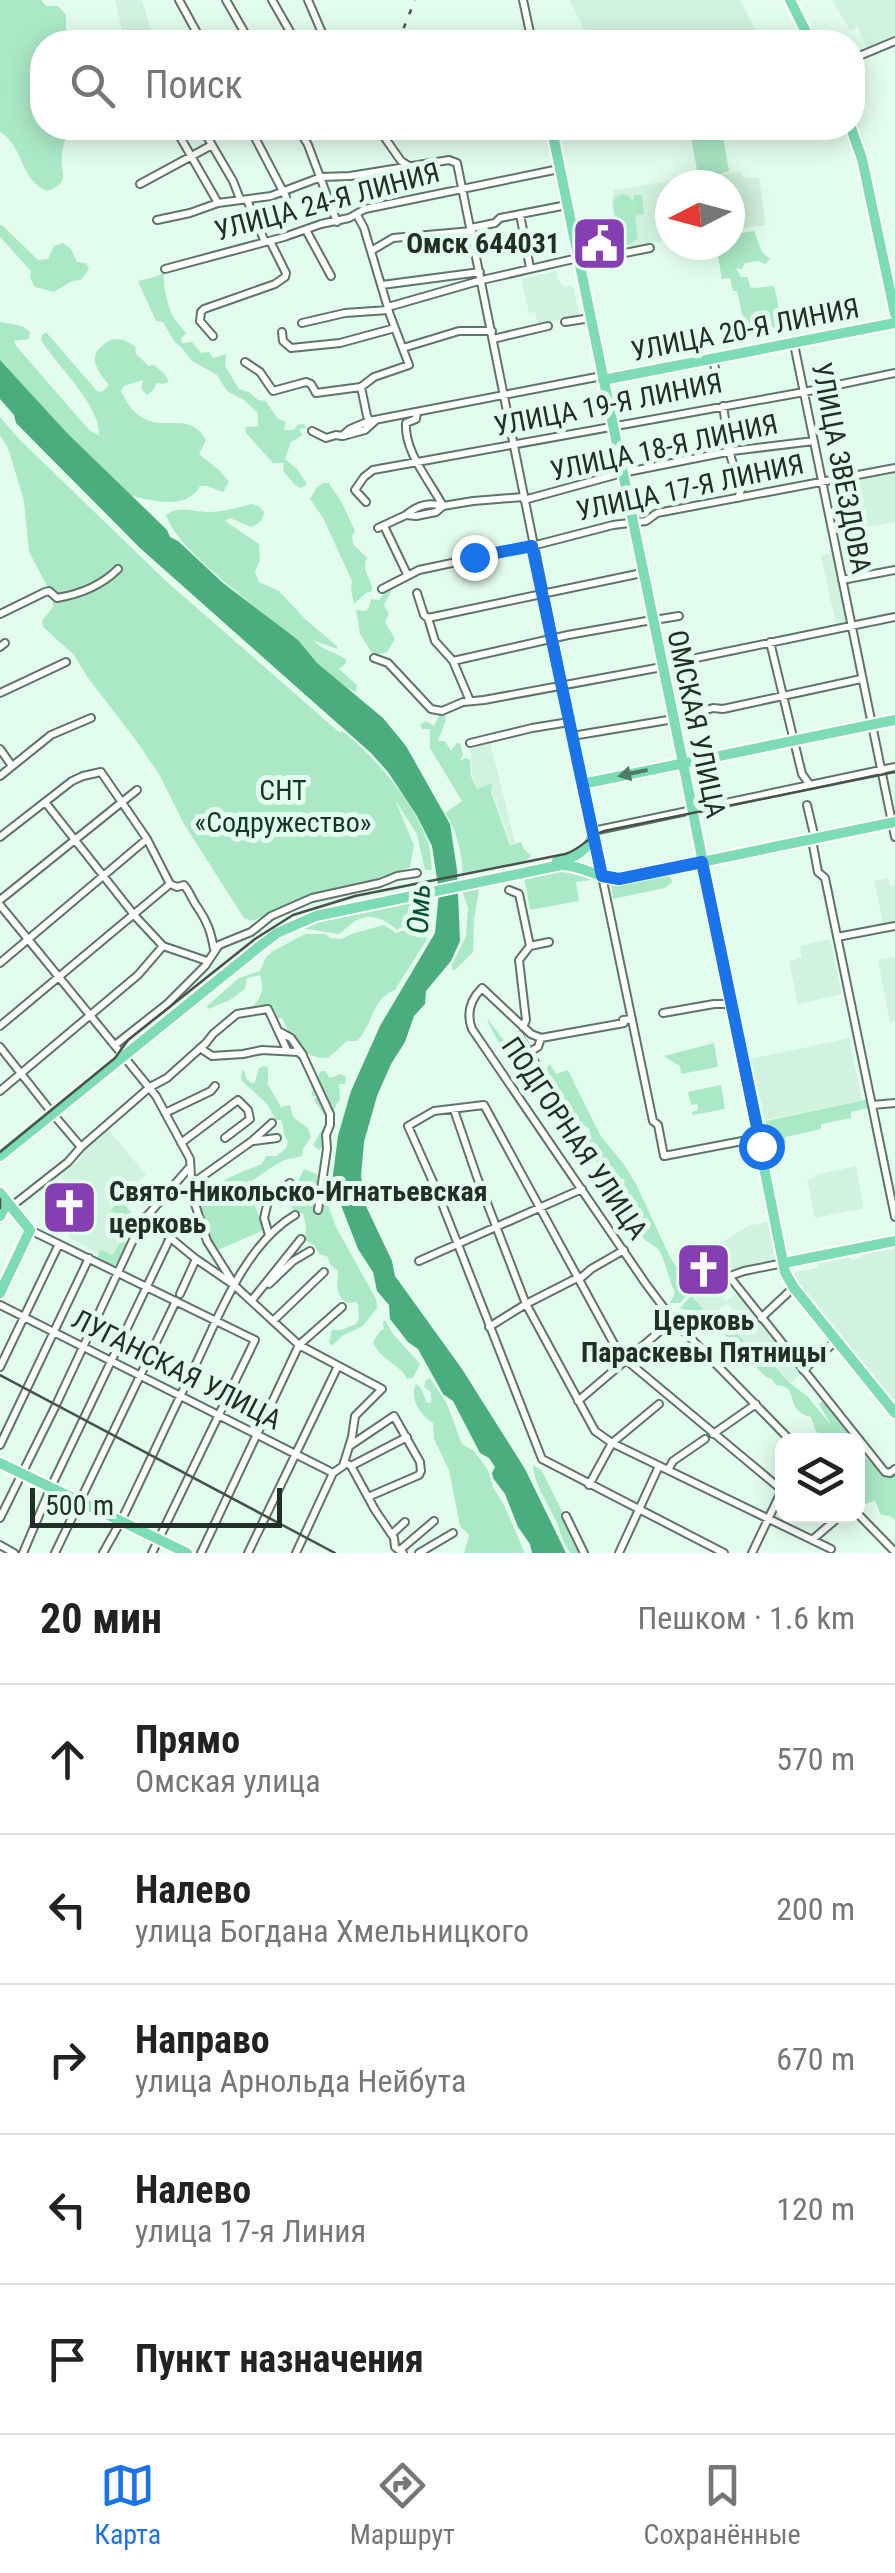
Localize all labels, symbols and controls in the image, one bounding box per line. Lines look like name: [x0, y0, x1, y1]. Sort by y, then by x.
search box: [30, 30, 865, 140]
icon: search: [65, 58, 120, 113]
text: Поиск: [145, 63, 243, 107]
street label: УЛИЦА 24-Я ЛИНИЯ: [211, 156, 443, 247]
north arrow: [655, 170, 745, 260]
public building icon: Омск 644031: [569, 213, 629, 273]
place label: Омск 644031: [406, 227, 560, 260]
street label: УЛИЦА 20-Я ЛИНИЯ: [628, 291, 862, 368]
street label: УЛИЦА ЗВЕЗДОВА: [805, 360, 878, 577]
street label: УЛИЦА 19-Я ЛИНИЯ: [491, 366, 725, 443]
street label: УЛИЦА 18-Я ЛИНИЯ: [547, 407, 781, 488]
street label: УЛИЦА 17-Я ЛИНИЯ: [573, 447, 807, 528]
route end: [452, 535, 498, 581]
street label: ОМСКАЯ УЛИЦА: [660, 627, 733, 821]
one-way arrow: [617, 766, 648, 782]
park label: СНТ «Содружество»: [194, 774, 372, 839]
water label: Омь: [400, 883, 437, 935]
street label: ПОДГОРНАЯ УЛИЦА: [495, 1031, 654, 1246]
route start: [739, 1124, 785, 1170]
place label: Свято-Никольско-Игнатьевская церковь: [109, 1175, 488, 1240]
church icon: Свято-Никольско-Игнатьевская церковь: [40, 1177, 100, 1237]
church icon: Церковь Параскевы Пятницы: [674, 1239, 734, 1299]
street label: ЛУГАНСКАЯ УЛИЦА: [67, 1302, 287, 1436]
place label: Церковь Параскевы Пятницы: [581, 1304, 827, 1369]
map controls: [775, 1433, 865, 1523]
button: layers: [775, 1433, 865, 1523]
scale bar: [30, 1483, 282, 1528]
text: 500 m: [45, 1489, 114, 1522]
text: 20 мин: [40, 1594, 162, 1643]
text: Пешком · 1.6 km: [637, 1599, 855, 1637]
text: Прямо: [135, 1718, 240, 1762]
icon: ahead: [40, 1732, 95, 1787]
text: 570 m: [776, 1740, 855, 1778]
text: Омская улица: [135, 1762, 321, 1800]
text: Налево: [135, 1868, 251, 1912]
icon: left: [40, 1882, 95, 1937]
text: 200 m: [776, 1890, 855, 1928]
text: улица Богдана Хмельницкого: [135, 1912, 529, 1950]
text: Направо: [135, 2018, 270, 2062]
icon: right: [40, 2032, 95, 2087]
text: 670 m: [776, 2040, 855, 2078]
text: улица Арнольда Нейбута: [135, 2062, 466, 2100]
text: Налево: [135, 2168, 251, 2212]
icon: left: [40, 2182, 95, 2237]
text: 120 m: [776, 2190, 855, 2228]
text: улица 17-я Линия: [135, 2212, 366, 2250]
icon: arrive: [40, 2332, 95, 2387]
text: Пункт назначения: [135, 2337, 424, 2381]
tab: Карта: [94, 2458, 161, 2551]
tab: Маршрут: [350, 2458, 455, 2551]
tab: Сохранённые: [644, 2458, 801, 2551]

